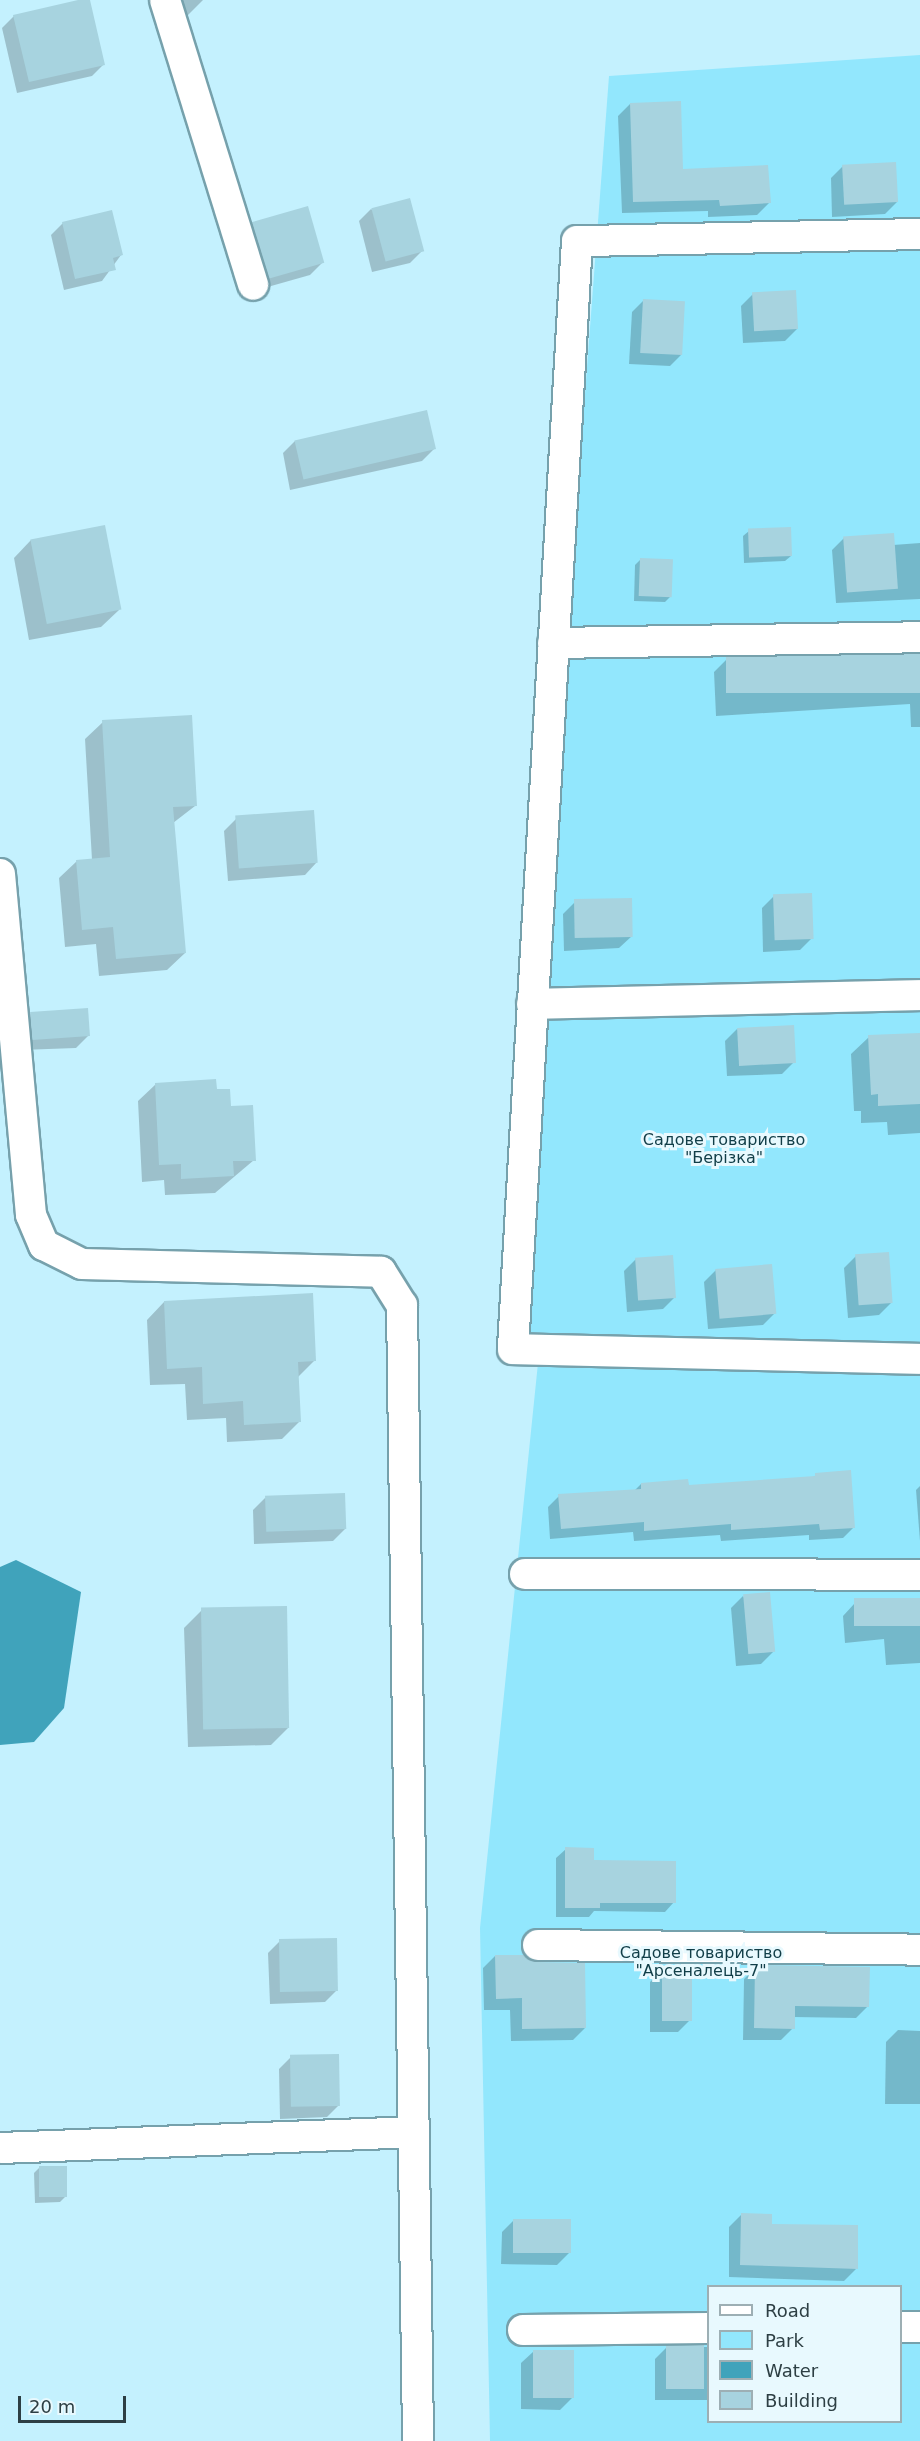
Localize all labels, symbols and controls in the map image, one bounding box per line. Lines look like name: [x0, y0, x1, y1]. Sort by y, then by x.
park label: Садове товариство "Берізка": [643, 1130, 805, 1168]
park label: Садове товариство "Арсеналець-7": [620, 1943, 782, 1981]
legend: [707, 2285, 902, 2423]
text: Road: [765, 2300, 810, 2321]
text: Park: [765, 2330, 804, 2351]
text: Water: [765, 2360, 818, 2381]
scale bar: [21, 2384, 129, 2422]
text: Building: [765, 2390, 838, 2411]
text: 20 m: [29, 2396, 75, 2417]

